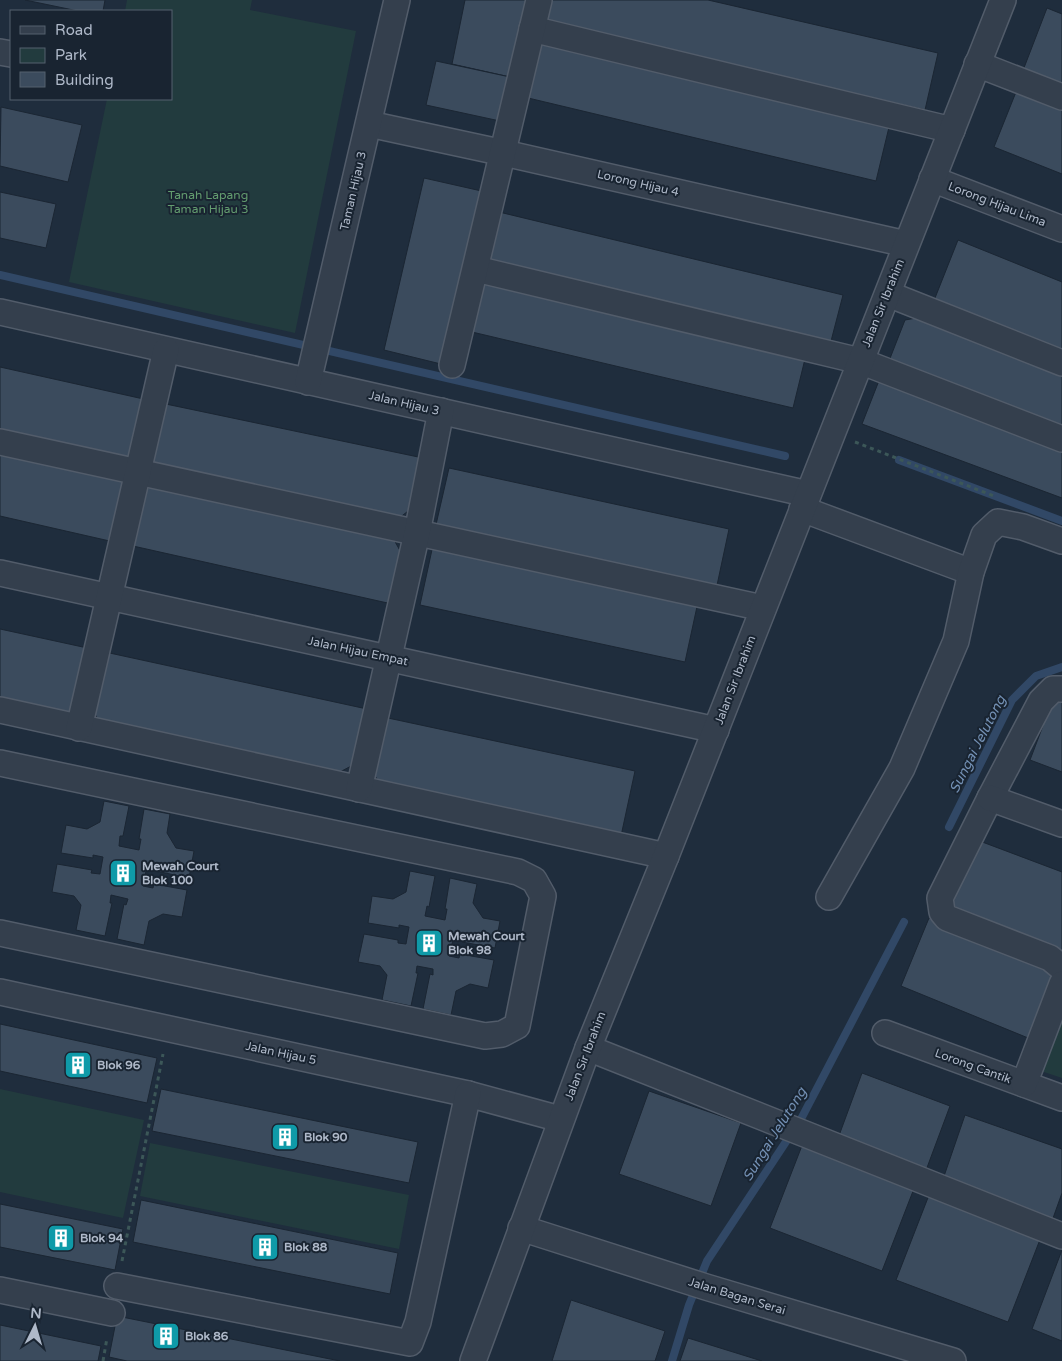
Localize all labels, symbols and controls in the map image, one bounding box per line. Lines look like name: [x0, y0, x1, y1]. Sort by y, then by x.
legend: [10, 10, 172, 100]
text: Road: [55, 21, 93, 39]
text: Park: [55, 46, 87, 64]
text: Building: [55, 71, 114, 89]
street label: Taman Hijau 3: [337, 150, 369, 232]
street label: Lorong Hijau 4: [596, 167, 681, 199]
street label: Lorong Hijau Lima: [946, 179, 1048, 229]
park label: Tanah Lapang Taman Hijau 3: [168, 188, 248, 216]
street label: Jalan Sir Ibrahim: [859, 257, 907, 349]
street label: Jalan Hijau 3: [367, 388, 441, 418]
street label: Jalan Hijau Empat: [307, 634, 410, 669]
street label: Jalan Sir Ibrahim: [712, 634, 758, 726]
water label: Sungai Jelutong: [946, 692, 1010, 796]
building icon: Mewah Court Blok 100: [108, 858, 138, 888]
place label: Mewah Court Blok 100: [142, 859, 219, 887]
building icon: Mewah Court Blok 98: [414, 928, 444, 958]
place label: Mewah Court Blok 98: [448, 929, 525, 957]
street label: Jalan Sir Ibrahim: [562, 1010, 608, 1102]
street label: Jalan Hijau 5: [244, 1039, 318, 1067]
street label: Lorong Cantik: [933, 1046, 1014, 1086]
building icon: Blok 96: [63, 1050, 93, 1080]
place label: Blok 96: [97, 1058, 141, 1072]
water label: Sungai Jelutong: [739, 1083, 811, 1184]
building icon: Blok 90: [270, 1122, 300, 1152]
place label: Blok 90: [304, 1130, 348, 1144]
building icon: Blok 94: [46, 1223, 76, 1253]
place label: Blok 94: [80, 1231, 124, 1245]
building icon: Blok 88: [250, 1232, 280, 1262]
place label: Blok 88: [284, 1240, 328, 1254]
street label: Jalan Bagan Serai: [687, 1275, 787, 1317]
north arrow: [10, 1301, 60, 1351]
text: N: [30, 1305, 42, 1323]
building icon: Blok 86: [151, 1321, 181, 1351]
place label: Blok 86: [185, 1329, 229, 1343]

